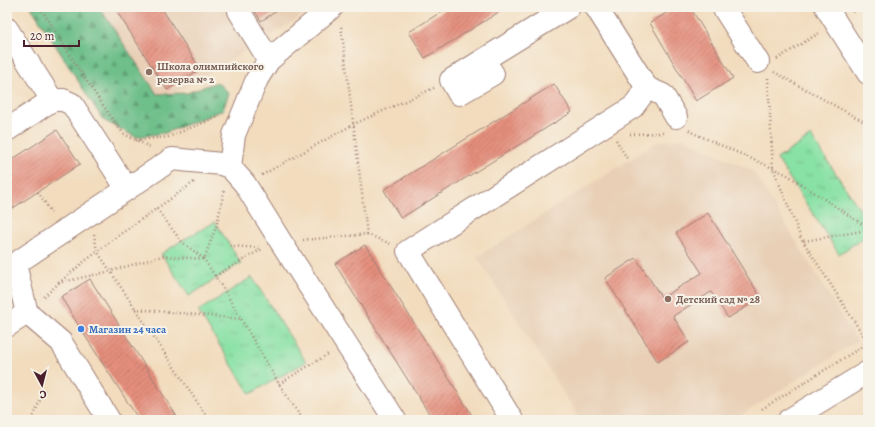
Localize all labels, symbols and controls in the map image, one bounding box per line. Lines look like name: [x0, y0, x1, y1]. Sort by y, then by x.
scale bar: [24, 22, 79, 48]
text: 20 m: [30, 28, 54, 44]
place label: Школа олимпийского резерва № 2: [157, 59, 264, 87]
marker: Школа олимпийского резерва № 2: [144, 67, 154, 77]
place label: Детский сад № 28: [676, 292, 760, 307]
marker: Детский сад № 28: [663, 294, 673, 304]
place label: Магазин 24 часа: [89, 322, 167, 337]
marker: Магазин 24 часа: [76, 324, 86, 334]
north arrow: [22, 365, 62, 405]
text: С: [39, 387, 47, 402]

